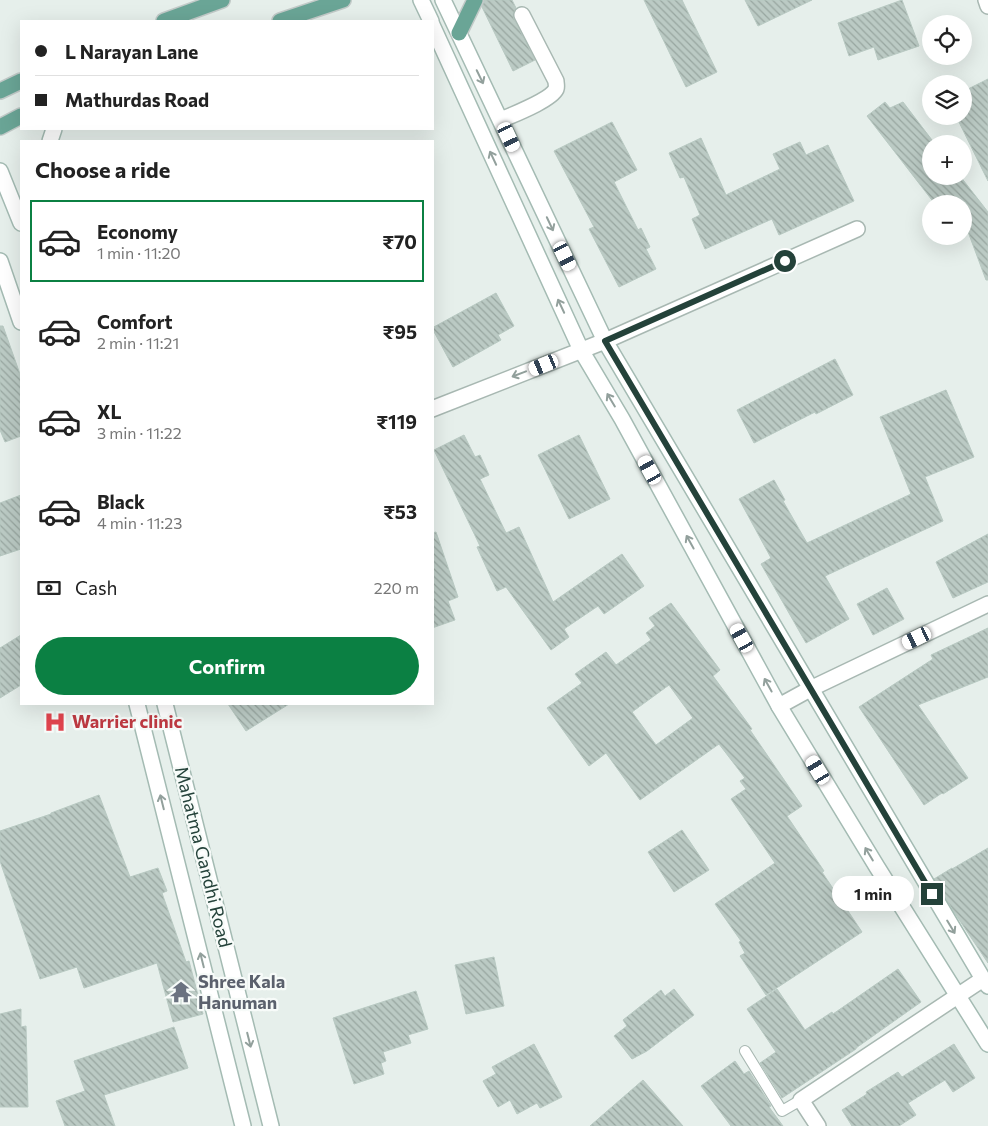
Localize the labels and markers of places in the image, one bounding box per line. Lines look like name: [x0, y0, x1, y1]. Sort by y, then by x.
hospital icon: Warrier clinic: [42, 709, 68, 735]
place label: Warrier clinic: [72, 710, 183, 732]
place label: Shree Kala Hanuman: [198, 970, 285, 1013]
temple icon: Shree Kala Hanuman: [168, 979, 194, 1005]

